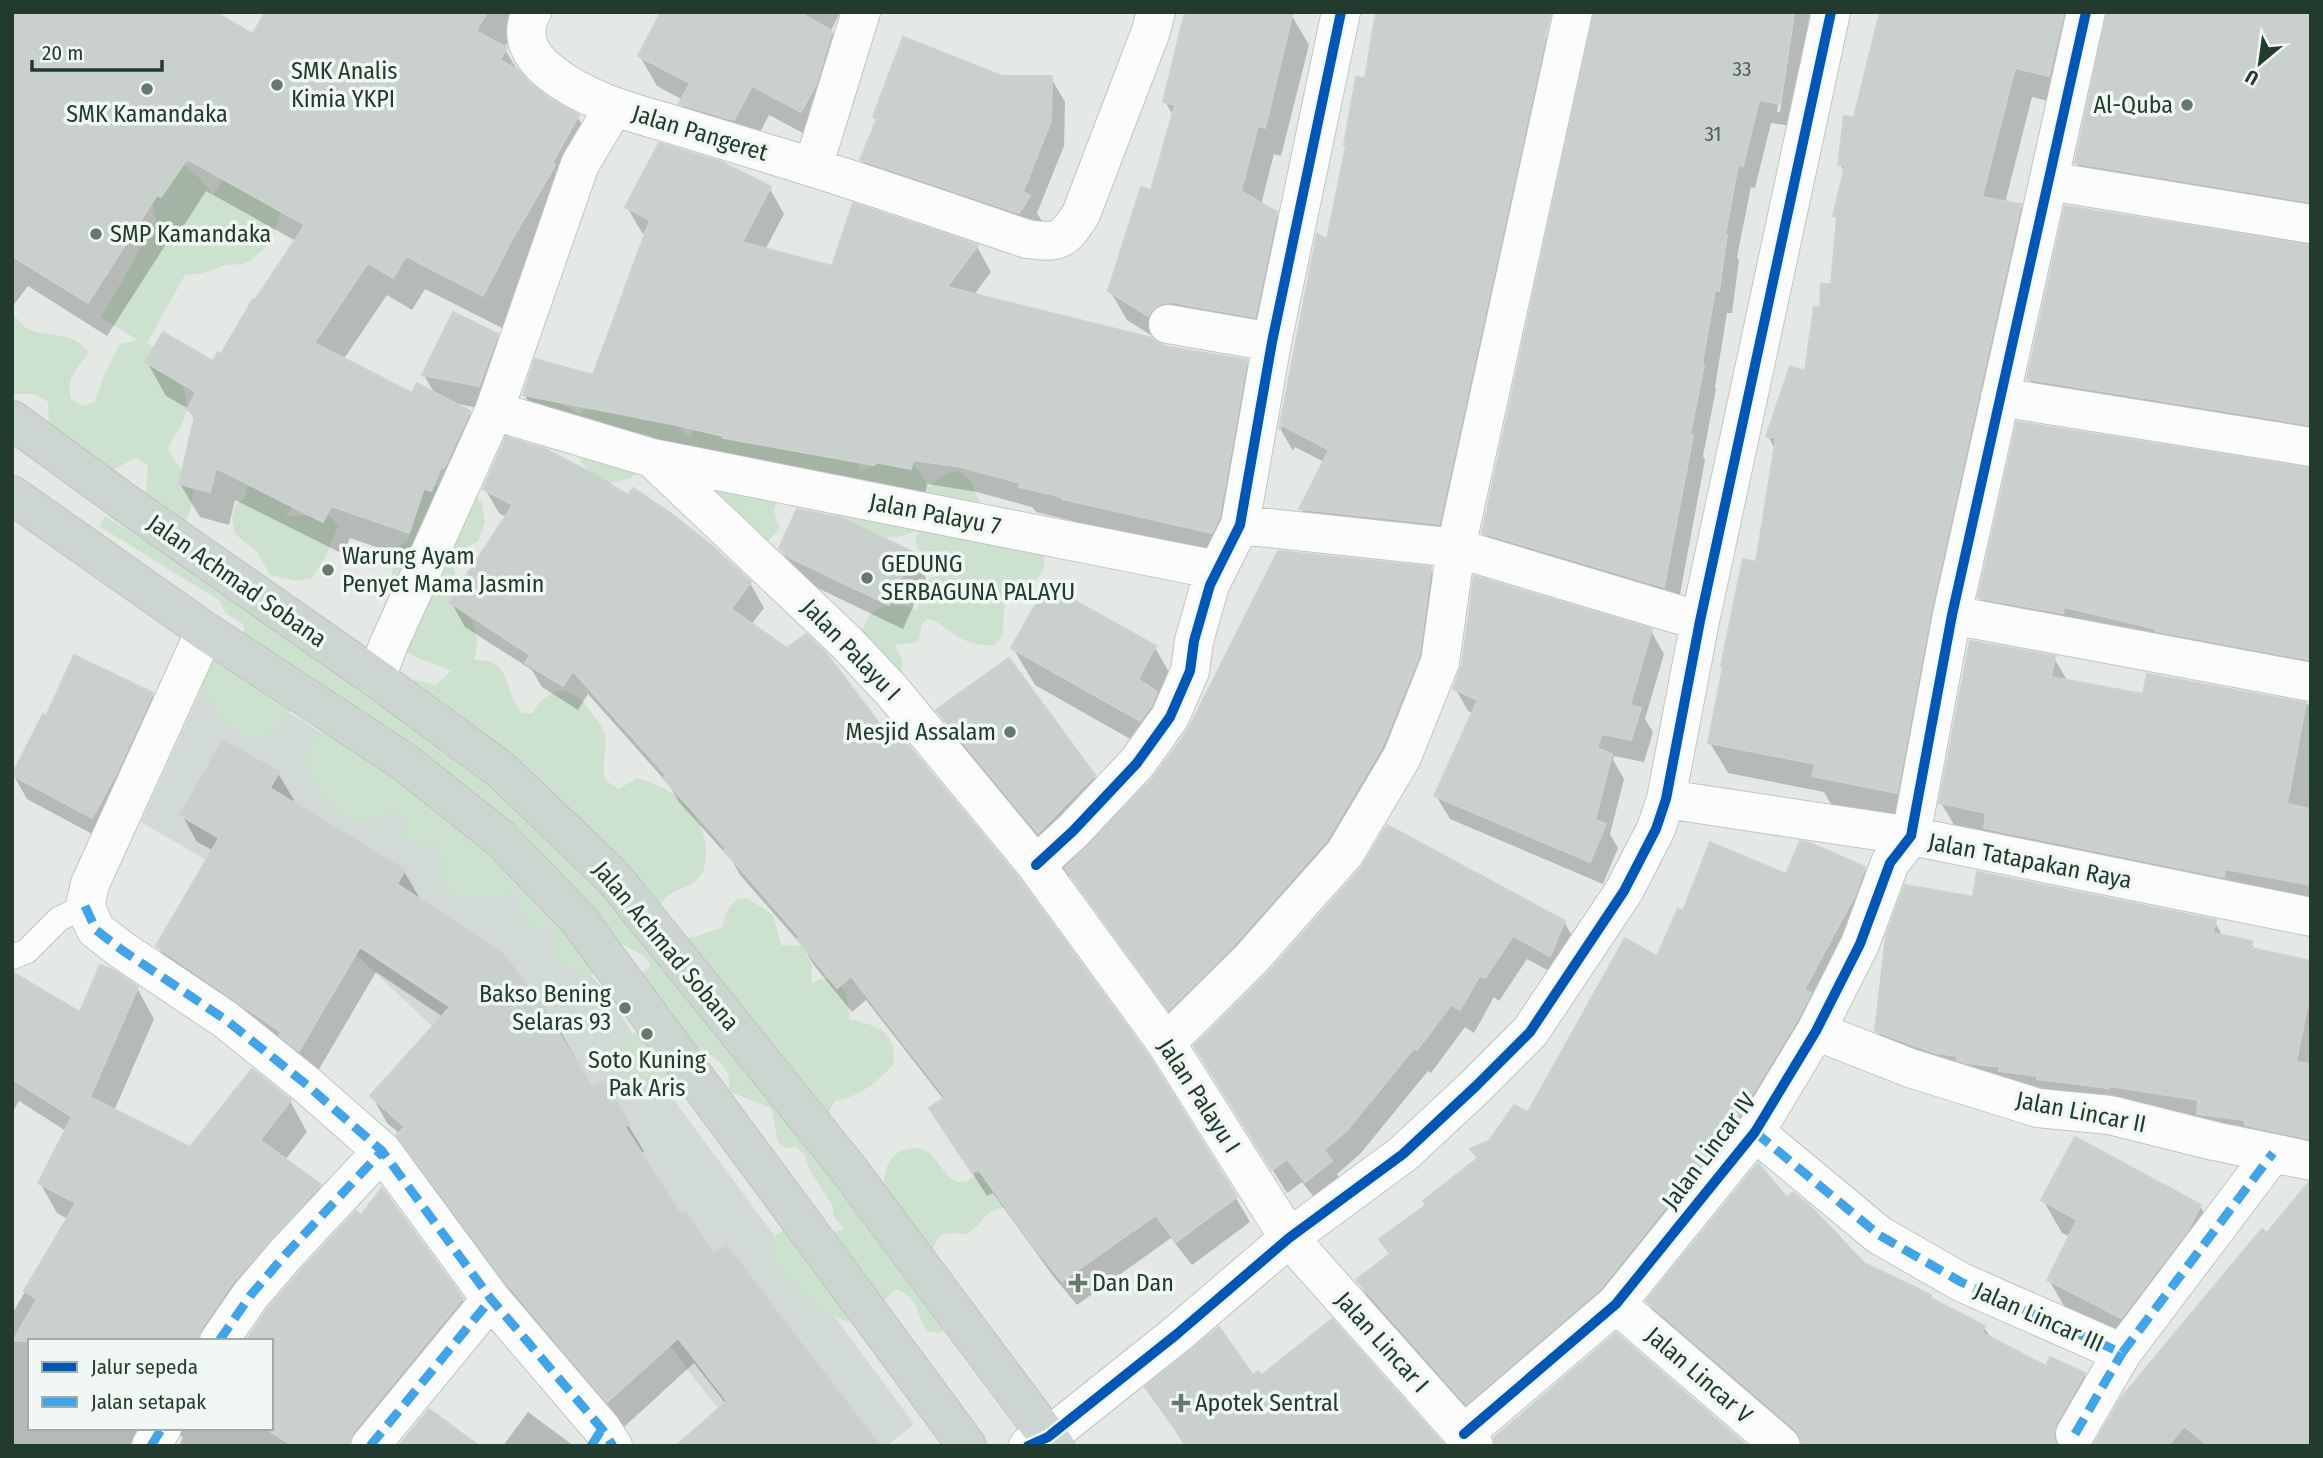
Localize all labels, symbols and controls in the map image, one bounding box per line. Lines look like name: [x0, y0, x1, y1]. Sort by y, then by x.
scale bar: [32, 28, 161, 72]
north arrow: [2225, 28, 2295, 98]
text: 20 m: [42, 40, 83, 66]
house number: 33: [1733, 56, 1751, 82]
place label: SMK Analis Kimia YKPI: [291, 57, 398, 113]
text: U: [2242, 65, 2262, 90]
marker: SMK Analis Kimia YKPI: [269, 77, 285, 93]
marker: SMK Kamandaka: [139, 81, 155, 97]
place label: Al-Quba: [2093, 91, 2173, 119]
marker: Al-Quba: [2179, 97, 2195, 113]
street label: Jalan Pangeret: [629, 99, 771, 167]
place label: SMK Kamandaka: [66, 100, 228, 128]
house number: 31: [1704, 121, 1722, 147]
place label: SMP Kamandaka: [110, 220, 271, 248]
marker: SMP Kamandaka: [88, 226, 104, 242]
street label: Jalan Palayu 7: [867, 488, 1003, 541]
street label: Jalan Achmad Sobana: [142, 509, 332, 653]
place label: Warung Ayam Penyet Mama Jasmin: [342, 542, 544, 598]
place label: GEDUNG SERBAGUNA PALAYU: [881, 550, 1075, 606]
marker: Warung Ayam Penyet Mama Jasmin: [320, 562, 336, 578]
marker: GEDUNG SERBAGUNA PALAYU: [859, 570, 875, 586]
street label: Jalan Palayu I: [796, 594, 906, 706]
place label: Mesjid Assalam: [846, 718, 996, 746]
marker: Mesjid Assalam: [1002, 724, 1018, 740]
street label: Jalan Tatapakan Raya: [1926, 828, 2134, 894]
street label: Jalan Achmad Sobana: [587, 856, 745, 1036]
place label: Bakso Bening Selaras 93: [479, 980, 612, 1036]
marker: Bakso Bening Selaras 93: [617, 1000, 633, 1016]
marker: Soto Kuning Pak Aris: [639, 1026, 655, 1042]
street label: Jalan Palayu I: [1152, 1034, 1246, 1158]
place label: Soto Kuning Pak Aris: [588, 1046, 707, 1102]
street label: Jalan Lincar II: [2014, 1086, 2148, 1138]
street label: Jalan Lincar IV: [1656, 1087, 1762, 1215]
place label: Dan Dan: [1092, 1269, 1174, 1297]
marker: Dan Dan: [1070, 1275, 1086, 1291]
street label: Jalan Lincar III: [1970, 1276, 2108, 1358]
street label: Jalan Lincar I: [1330, 1286, 1434, 1398]
street label: Jalan Lincar V: [1640, 1321, 1758, 1429]
legend: [28, 1339, 273, 1430]
text: Jalur sepeda: [91, 1354, 198, 1380]
text: Jalan setapak: [91, 1389, 206, 1415]
place label: Apotek Sentral: [1195, 1389, 1339, 1417]
marker: Apotek Sentral: [1173, 1395, 1189, 1411]

